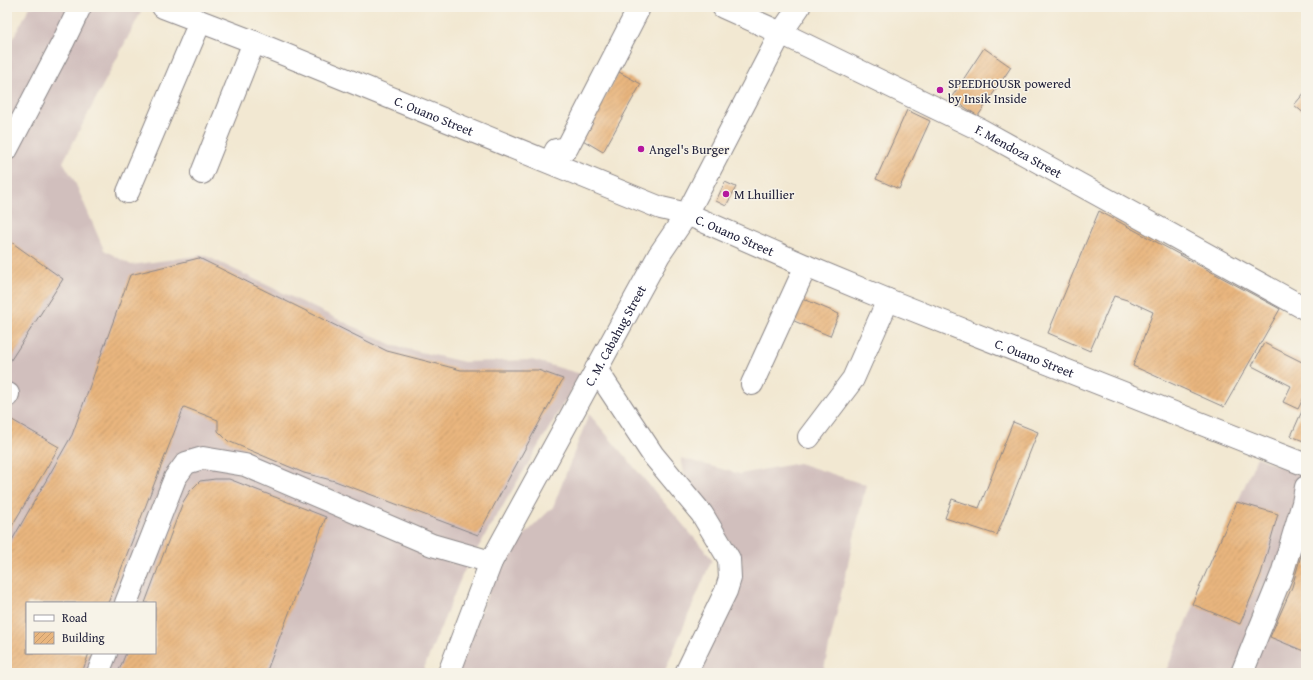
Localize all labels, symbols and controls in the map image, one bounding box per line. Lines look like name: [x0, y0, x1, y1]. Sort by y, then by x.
place label: SPEEDHOUSR powered by Insik Inside: [948, 74, 1071, 108]
marker: SPEEDHOUSR powered by Insik Inside: [935, 85, 945, 95]
street label: C. Ouano Street: [391, 91, 477, 141]
street label: F. Mendoza Street: [972, 120, 1066, 183]
place label: Angel's Burger: [649, 140, 730, 159]
marker: Angel's Burger: [636, 144, 646, 154]
place label: M Lhuillier: [734, 185, 795, 204]
marker: M Lhuillier: [721, 189, 731, 199]
street label: C. Ouano Street: [692, 210, 777, 261]
street label: C. M. Cabahug Street: [580, 281, 651, 390]
street label: C. Ouano Street: [992, 334, 1077, 383]
legend: [26, 602, 156, 654]
text: Road: [62, 609, 88, 626]
text: Building: [62, 629, 105, 646]

